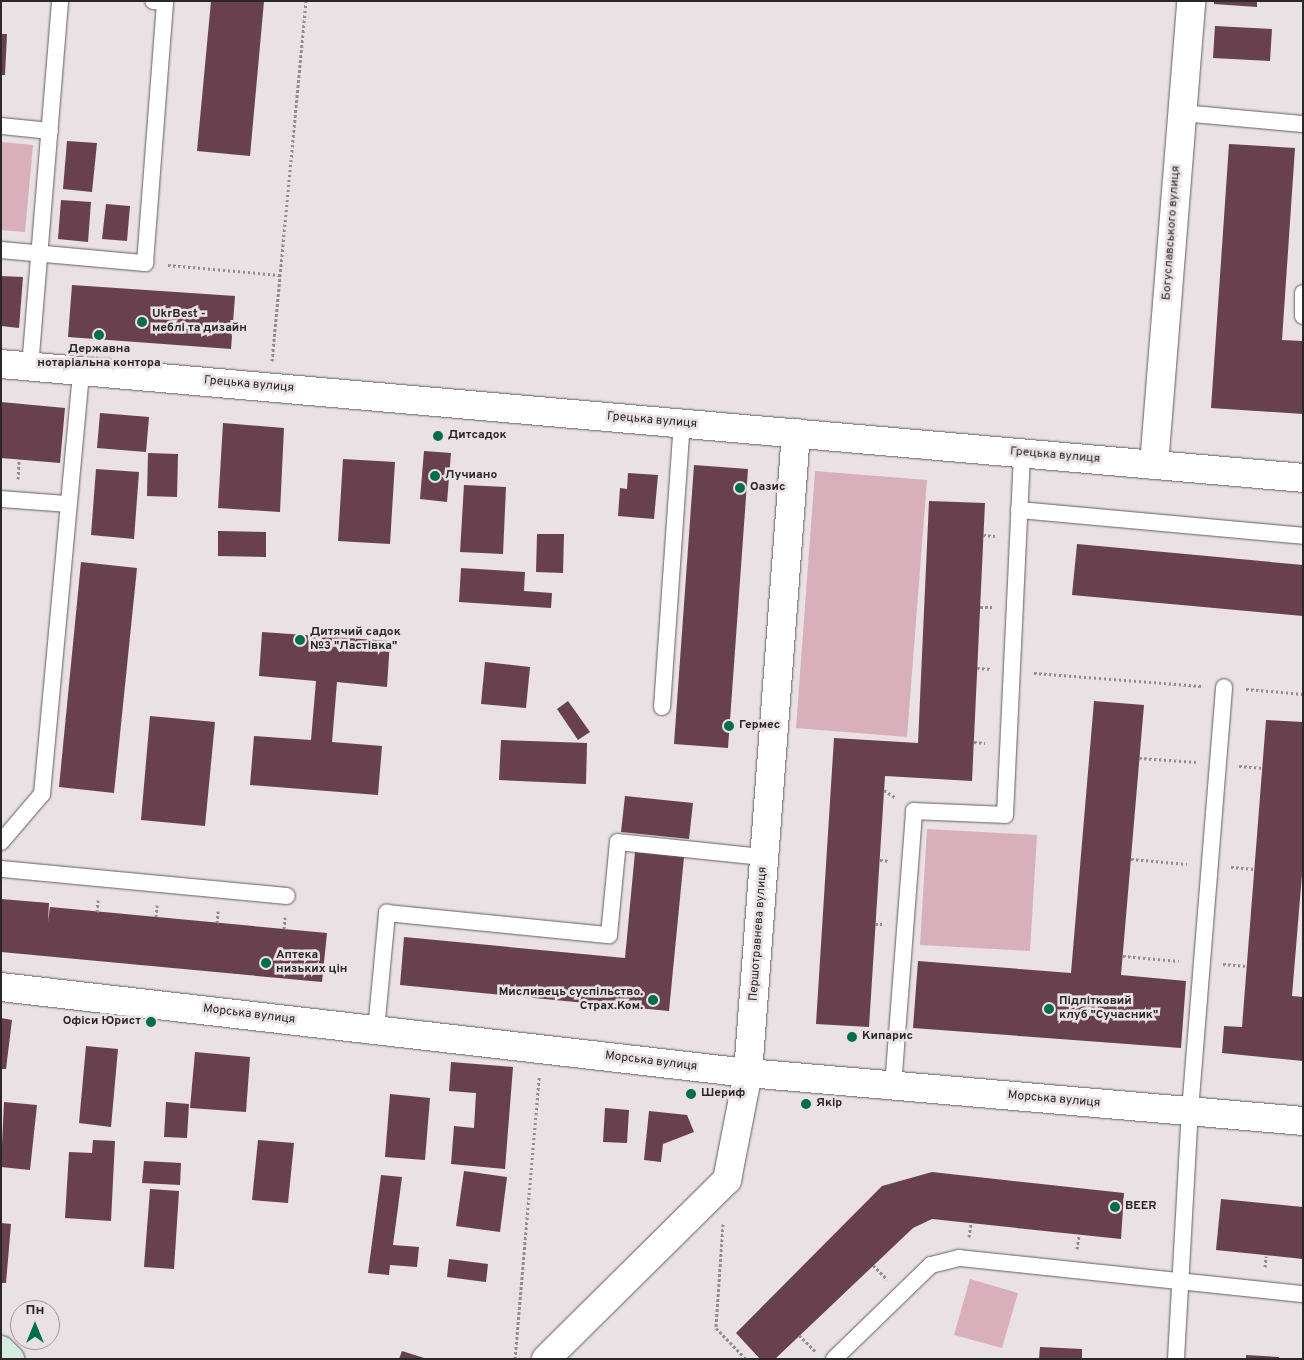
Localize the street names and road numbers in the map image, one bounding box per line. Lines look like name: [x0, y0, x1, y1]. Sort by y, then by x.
street label: Богуславського вулиця: [1160, 165, 1184, 301]
street label: Грецька вулиця: [203, 374, 295, 396]
street label: Грецька вулиця: [606, 410, 698, 432]
street label: Грецька вулиця: [1009, 445, 1101, 467]
street label: Першотравнева вулиця: [747, 866, 771, 1002]
street label: Морська вулиця: [202, 1002, 296, 1028]
street label: Морська вулиця: [604, 1049, 698, 1075]
street label: Морська вулиця: [1007, 1089, 1101, 1111]

